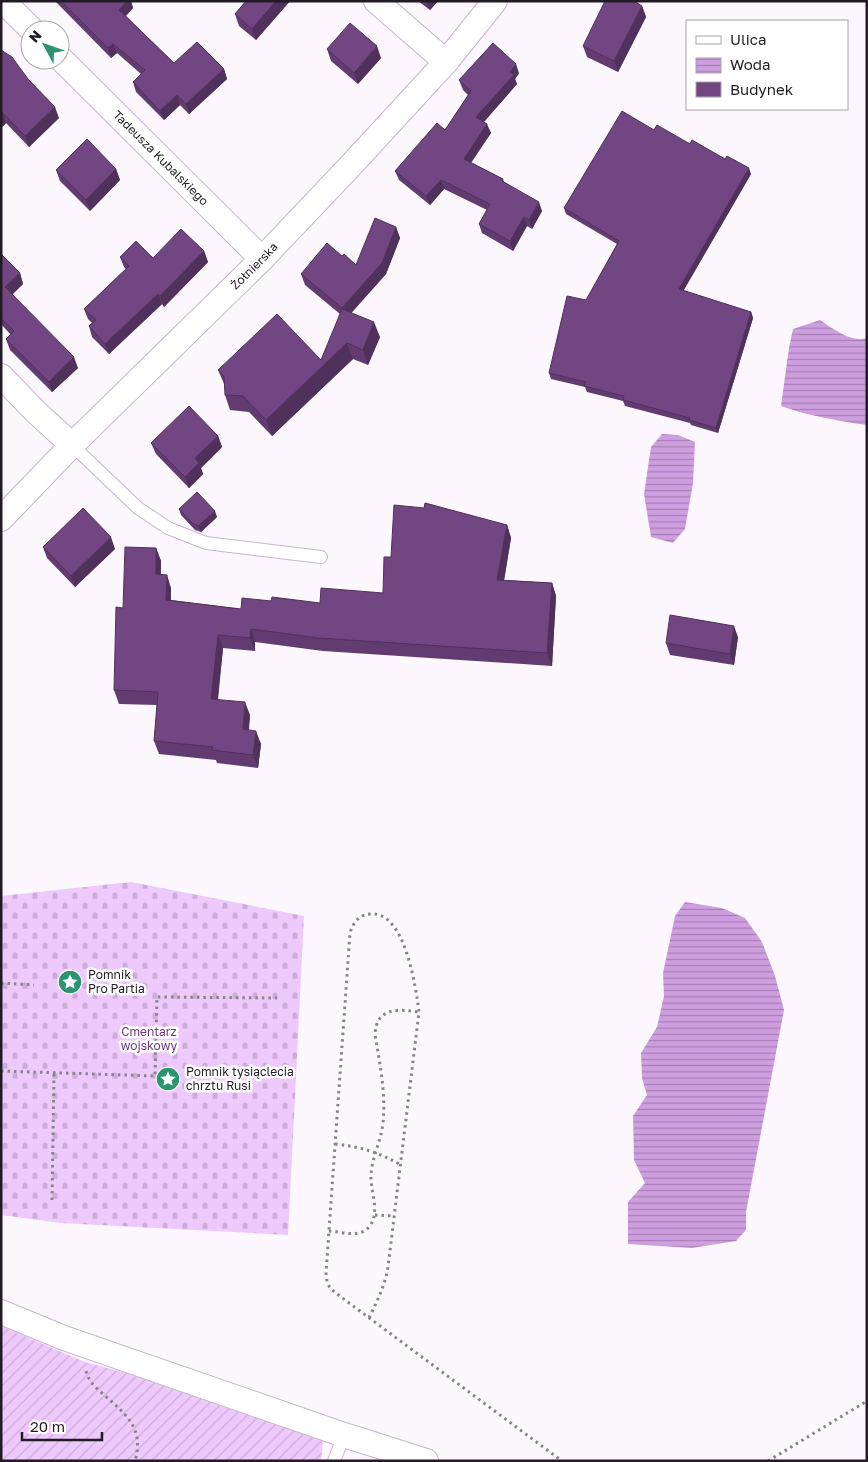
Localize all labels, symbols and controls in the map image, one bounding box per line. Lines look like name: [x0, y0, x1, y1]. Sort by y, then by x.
north arrow: [20, 20, 70, 70]
legend: [686, 20, 848, 110]
text: N: [25, 27, 45, 46]
text: Ulica: [730, 30, 766, 48]
text: Woda: [730, 55, 771, 73]
text: Budynek: [730, 80, 794, 98]
street label: Tadeusza Kubalskiego: [110, 107, 212, 208]
street label: Żołnierska: [227, 239, 281, 292]
place label: Pomnik Pro Partia: [88, 967, 145, 996]
place icon: Pomnik Pro Partia: [57, 969, 83, 995]
park label: Cmentarz wojskowy: [121, 1024, 178, 1053]
place label: Pomnik tysiąclecia chrztu Rusi: [186, 1064, 294, 1093]
place icon: Pomnik tysiąclecia chrztu Rusi: [155, 1066, 181, 1092]
scale bar: [22, 1410, 102, 1442]
text: 20 m: [30, 1417, 65, 1435]

